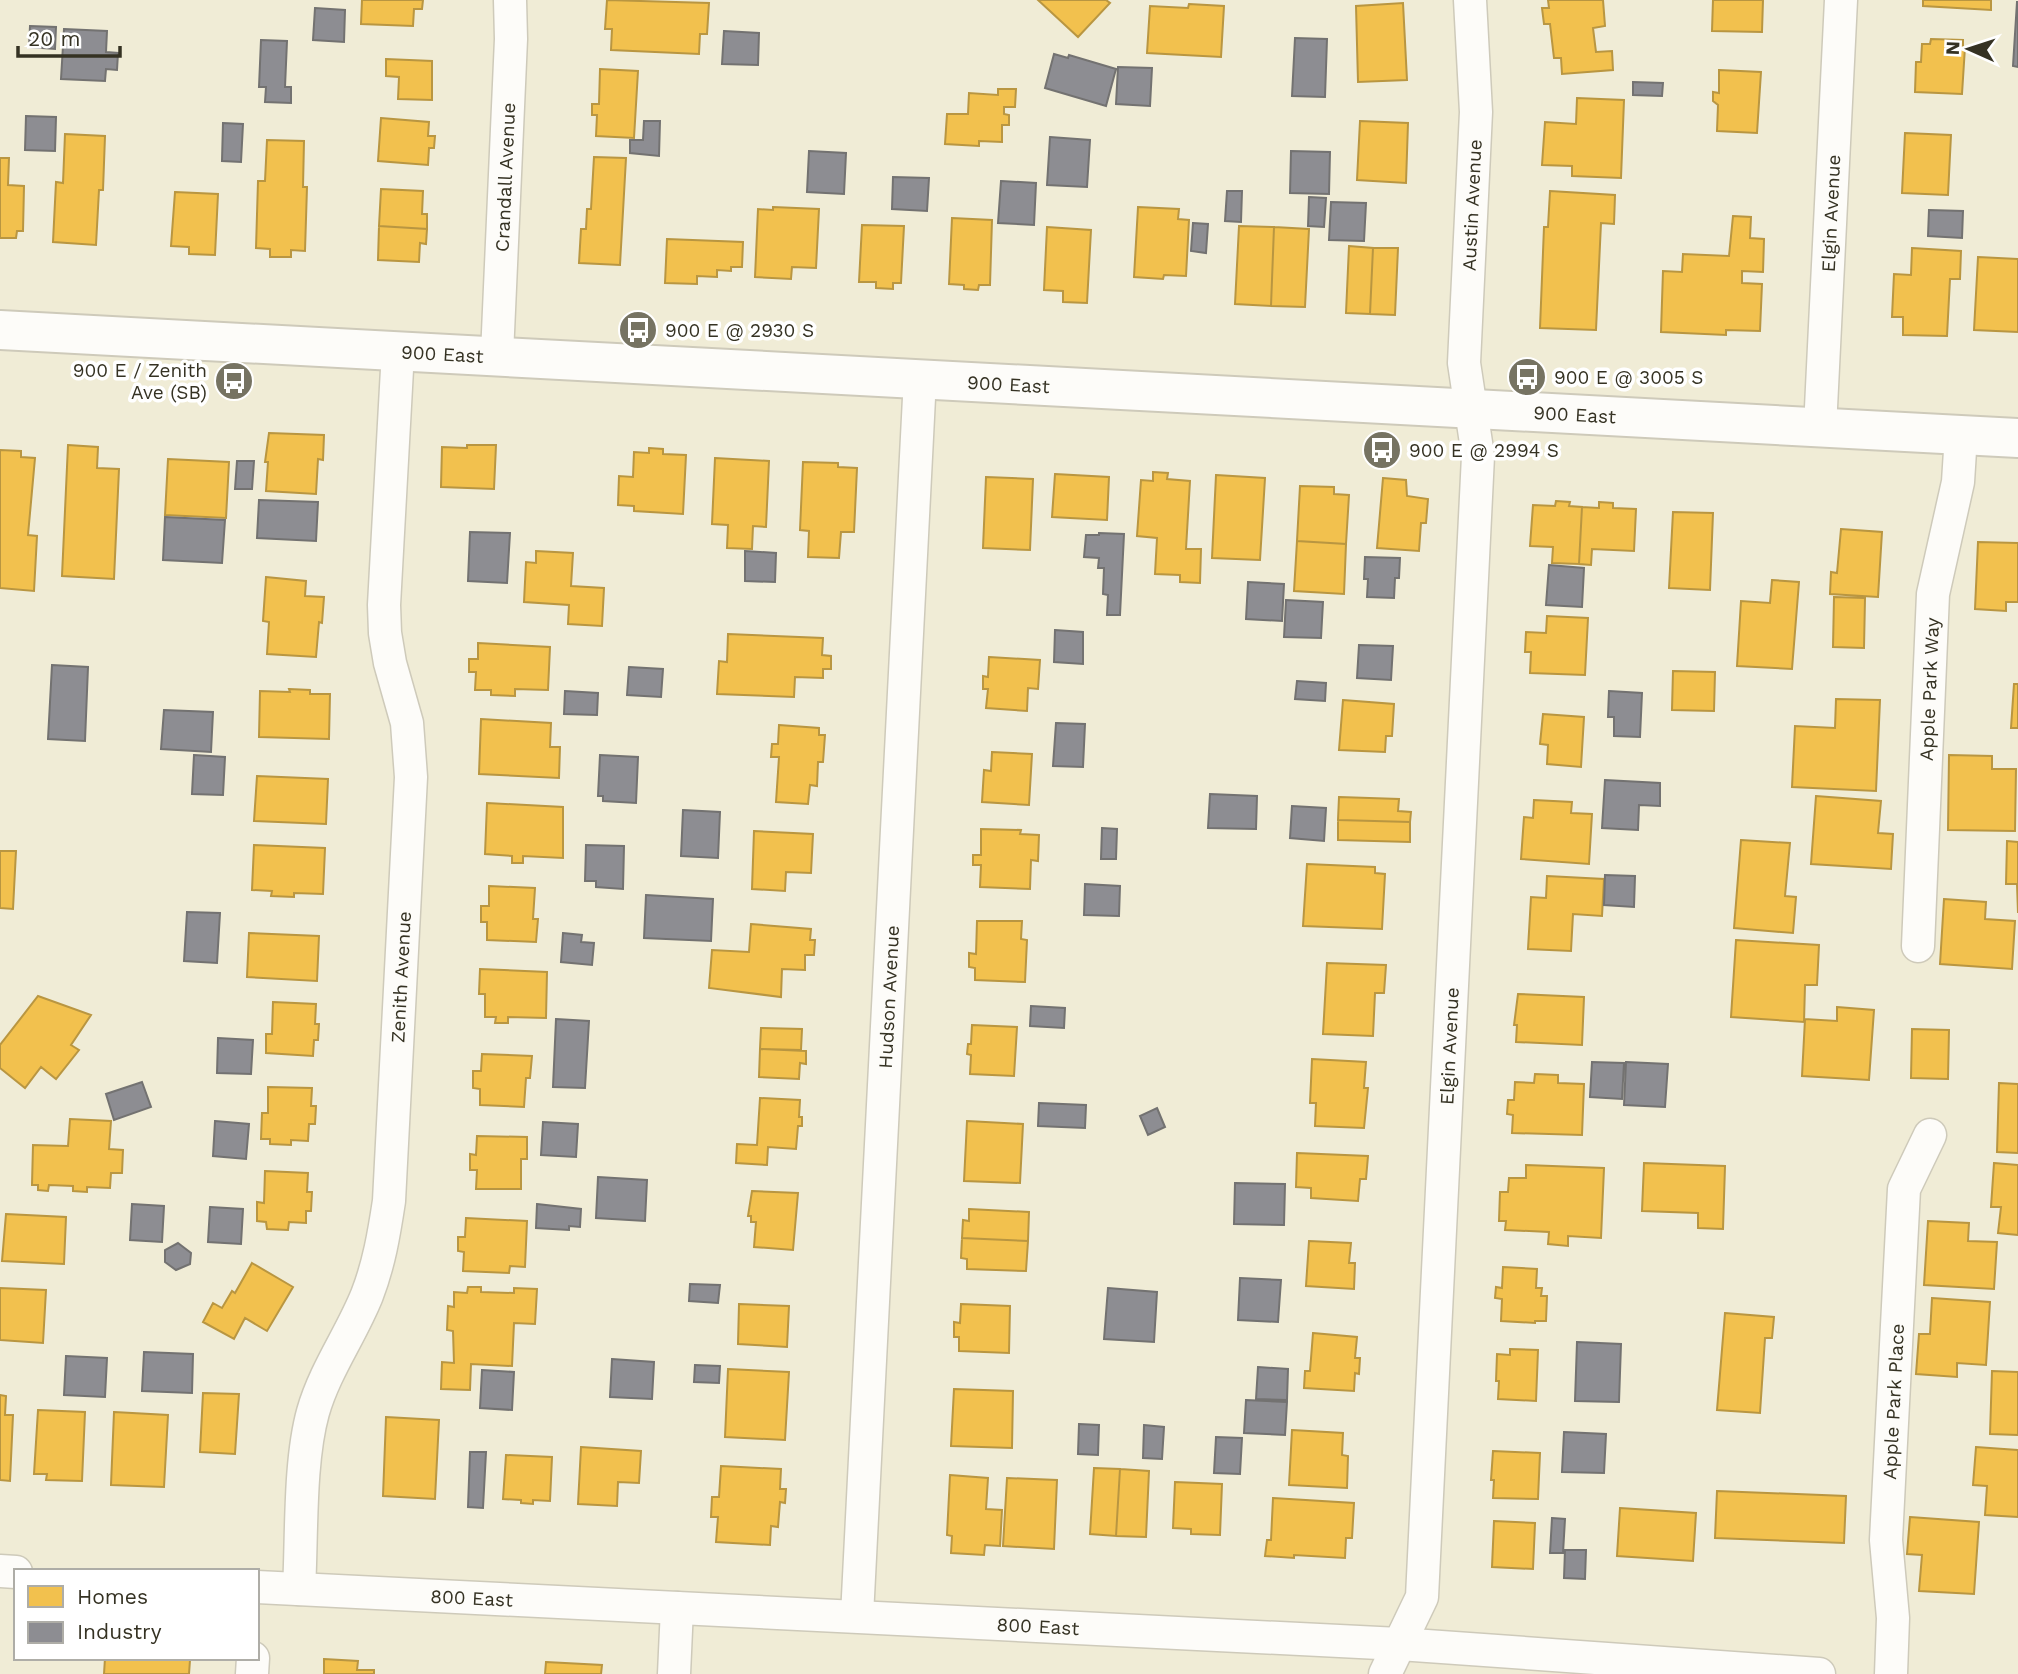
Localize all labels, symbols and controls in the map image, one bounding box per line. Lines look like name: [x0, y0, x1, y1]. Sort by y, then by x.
scale bar: [18, 14, 119, 58]
north arrow: [1934, 14, 2004, 84]
text: 20 m: [28, 26, 80, 51]
text: N: [1941, 40, 1964, 56]
street label: Crandall Avenue: [491, 102, 520, 252]
street label: Austin Avenue: [1457, 139, 1487, 271]
street label: Elgin Avenue: [1817, 154, 1845, 273]
bus stop icon: 900 E @ 2930 S: [617, 309, 659, 351]
place label: 900 E @ 2930 S: [665, 319, 814, 342]
street label: 900 East: [400, 340, 484, 368]
bus stop icon: 900 E @ 3005 S: [1506, 356, 1548, 398]
place label: 900 E / Zenith Ave (SB): [73, 359, 207, 404]
bus stop icon: 900 E / Zenith Ave (SB): [213, 360, 255, 402]
place label: 900 E @ 3005 S: [1554, 366, 1704, 389]
street label: 900 East: [967, 371, 1050, 398]
street label: 900 East: [1533, 401, 1617, 428]
bus stop icon: 900 E @ 2994 S: [1361, 429, 1403, 471]
place label: 900 E @ 2994 S: [1409, 439, 1559, 462]
street label: Apple Park Way: [1915, 617, 1944, 762]
street label: Zenith Avenue: [386, 910, 416, 1044]
street label: Hudson Avenue: [874, 925, 904, 1069]
street label: Elgin Avenue: [1435, 987, 1464, 1106]
street label: Apple Park Place: [1878, 1323, 1909, 1480]
legend: [14, 1569, 259, 1660]
text: Homes: [77, 1584, 148, 1609]
street label: 800 East: [430, 1585, 514, 1612]
street label: 800 East: [996, 1613, 1080, 1640]
text: Industry: [77, 1619, 162, 1644]

